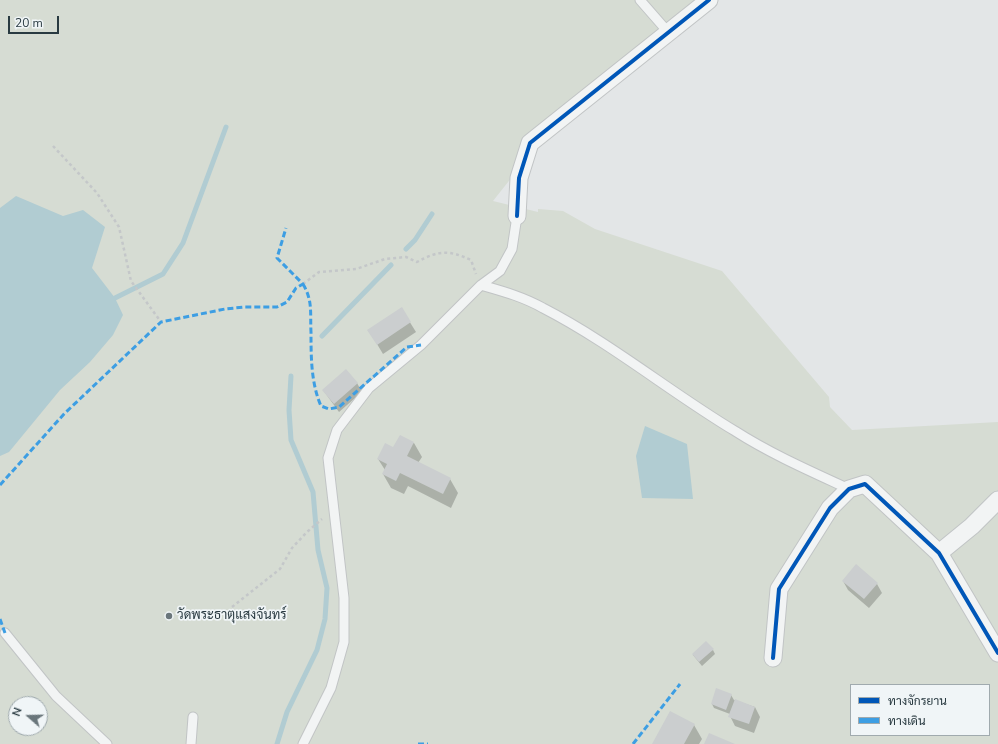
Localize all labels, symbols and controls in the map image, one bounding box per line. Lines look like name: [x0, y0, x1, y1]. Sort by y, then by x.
scale bar: [10, 8, 61, 34]
text: 20 m: [15, 15, 43, 31]
place label: วัดพระธาตุแสงจันทร์: [177, 608, 286, 624]
marker: วัดพระธาตุแสงจันทร์: [164, 611, 174, 621]
legend: [850, 684, 990, 736]
text: ทางจักรยาน: [888, 693, 947, 709]
north arrow: [8, 696, 48, 736]
text: N: [9, 706, 26, 719]
text: ทางเดิน: [888, 713, 926, 729]

